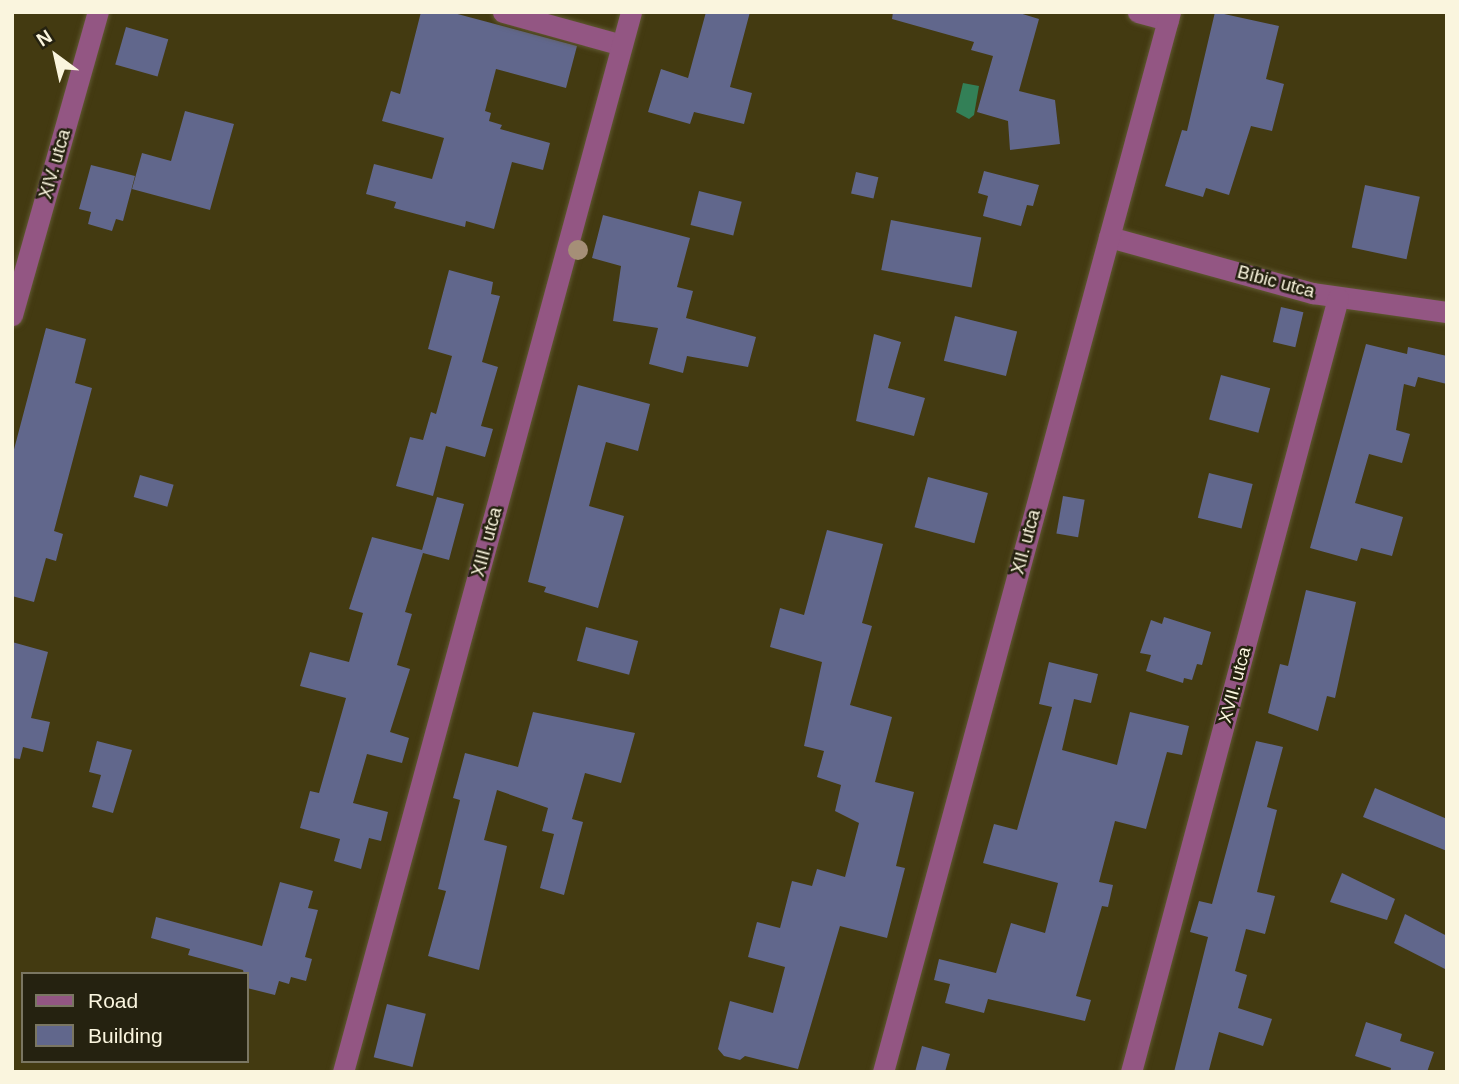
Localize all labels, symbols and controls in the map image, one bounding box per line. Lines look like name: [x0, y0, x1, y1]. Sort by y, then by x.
north arrow: [21, 21, 91, 91]
text: N: [33, 25, 56, 51]
street label: XIV. utca: [35, 127, 75, 201]
street label: Bíbic utca: [1235, 261, 1317, 303]
street label: XIII. utca: [467, 505, 507, 579]
street label: XII. utca: [1007, 507, 1045, 577]
street label: XVII. utca: [1214, 645, 1256, 725]
legend: [21, 972, 248, 1063]
text: Road: [88, 989, 138, 1012]
text: Building: [88, 1024, 163, 1047]

